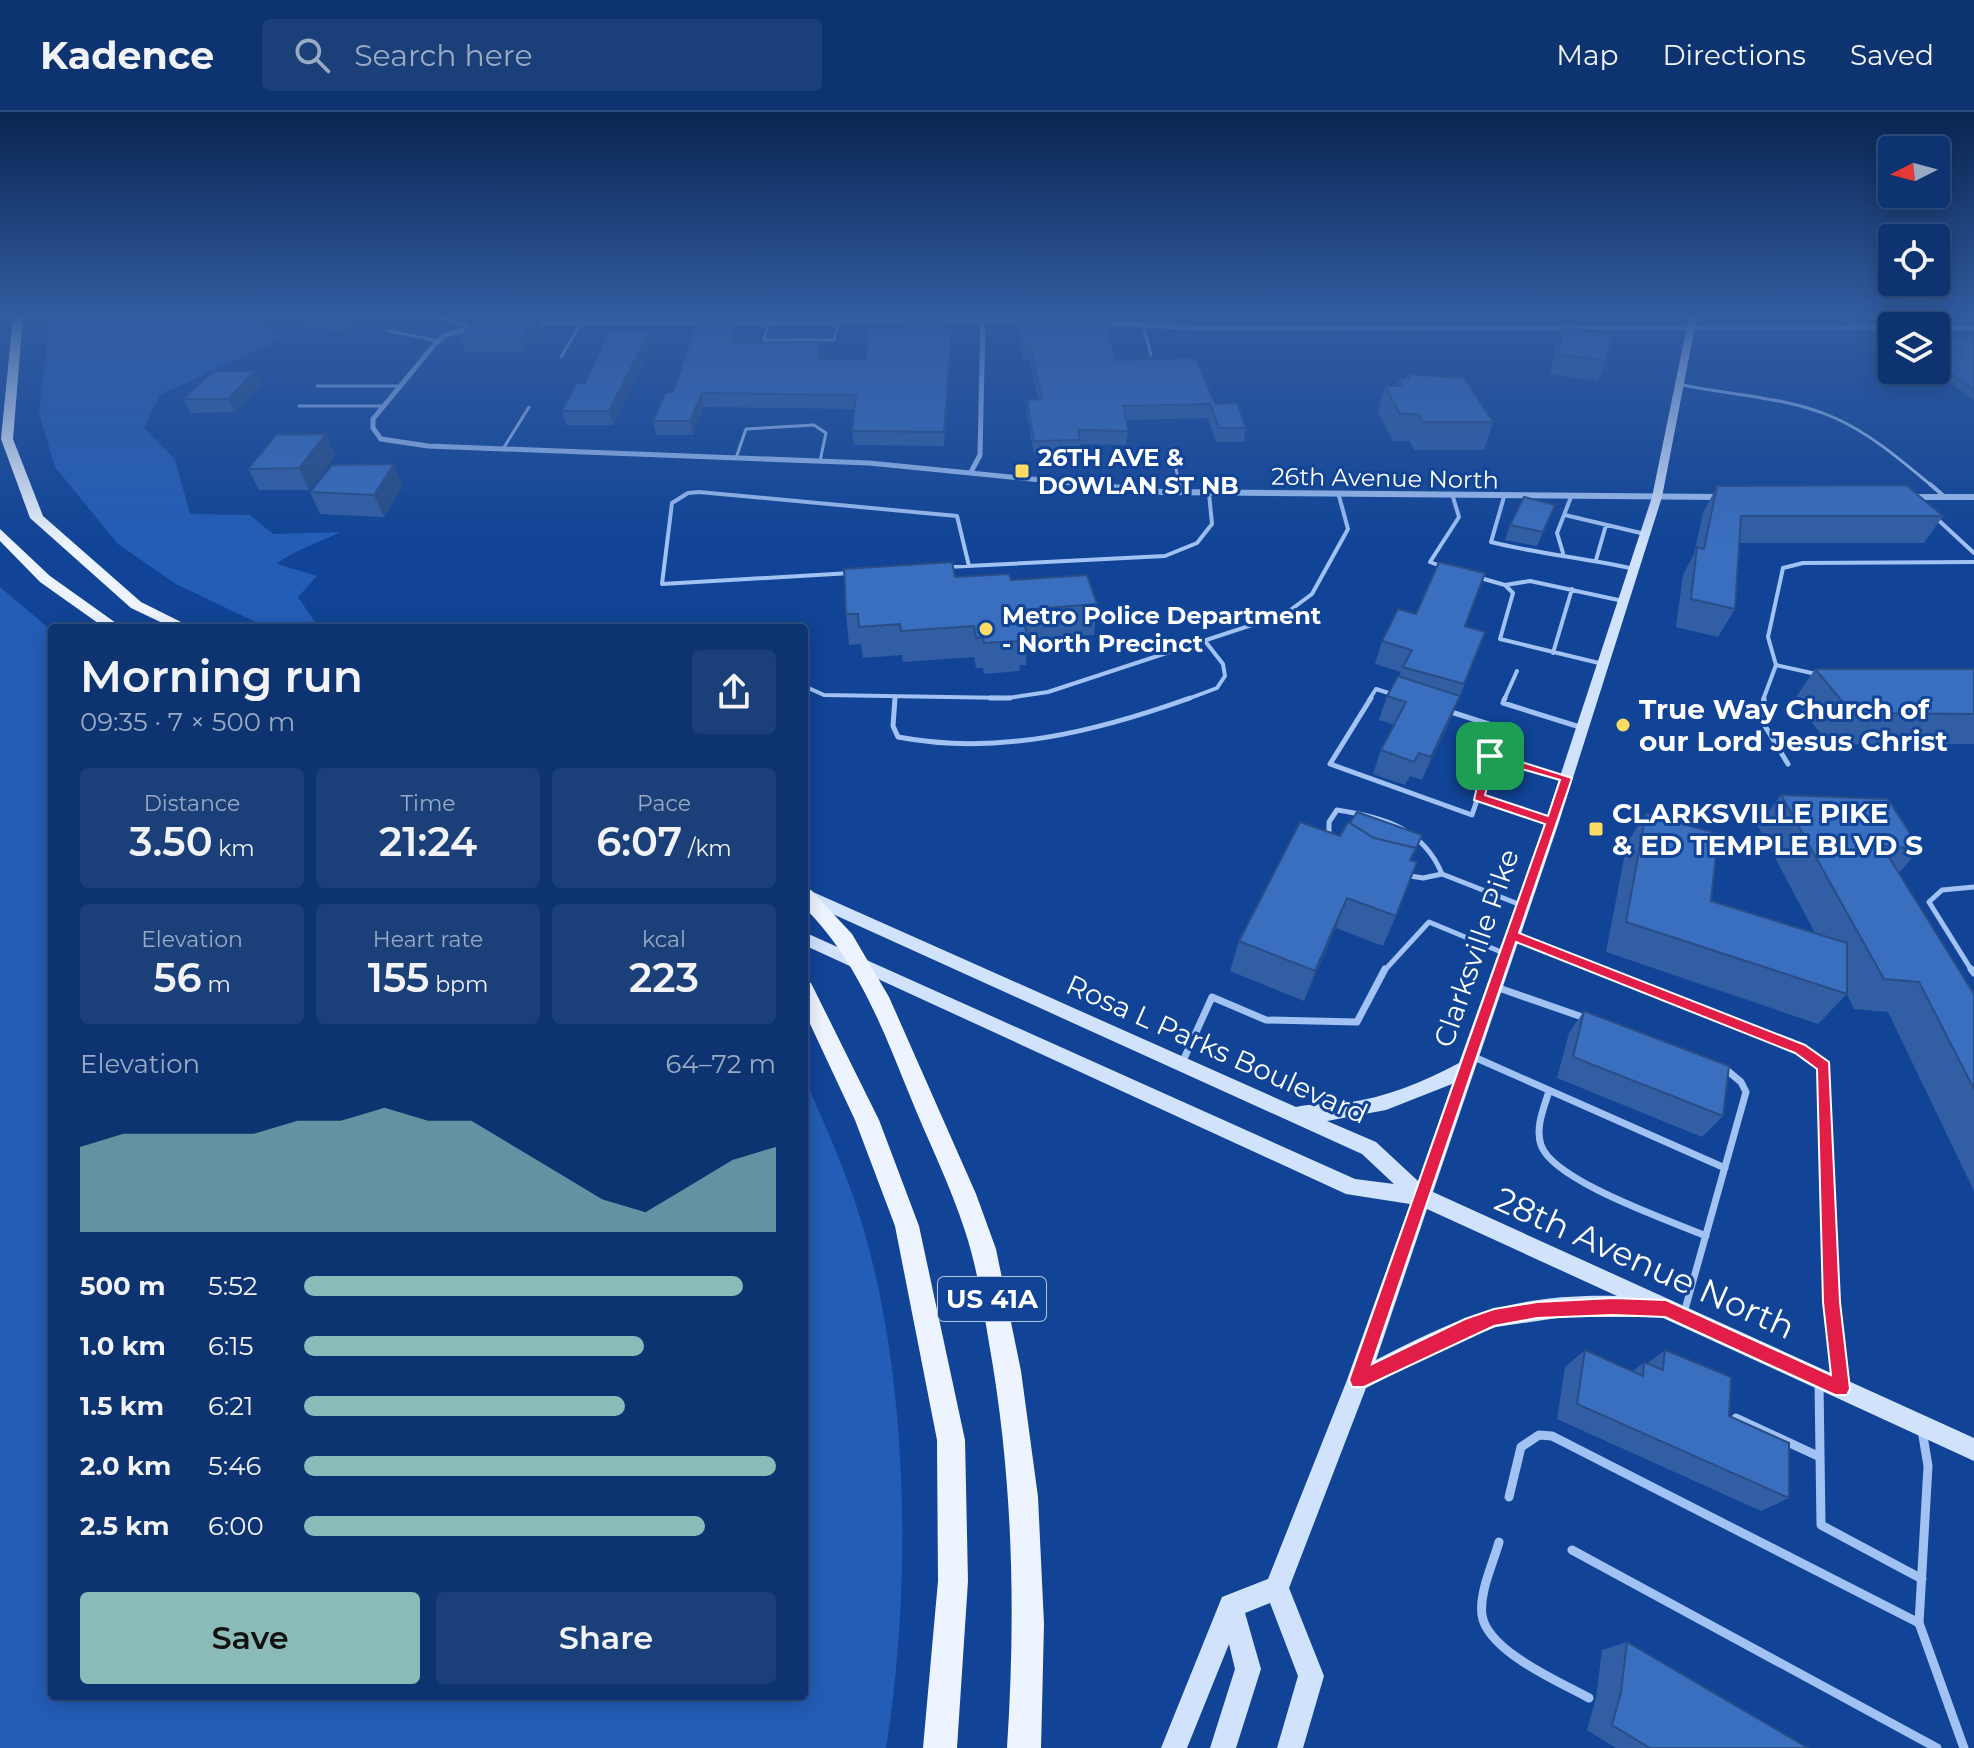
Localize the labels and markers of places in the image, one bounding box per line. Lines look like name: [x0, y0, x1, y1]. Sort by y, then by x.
place label: 26TH AVE & DOWLAN ST NB: [1038, 443, 1239, 500]
marker: 26TH AVE & DOWLAN ST NB: [1013, 462, 1031, 480]
place label: Metro Police Department - North Precinct: [1002, 601, 1322, 658]
marker: Metro Police Department - North Precinct: [977, 620, 995, 638]
place label: True Way Church of our Lord Jesus Christ: [1639, 692, 1948, 758]
marker: True Way Church of our Lord Jesus Christ: [1614, 716, 1632, 734]
pin: [1456, 722, 1524, 790]
place label: CLARKSVILLE PIKE & ED TEMPLE BLVD S: [1612, 796, 1923, 862]
marker: CLARKSVILLE PIKE & ED TEMPLE BLVD S: [1587, 820, 1605, 838]

